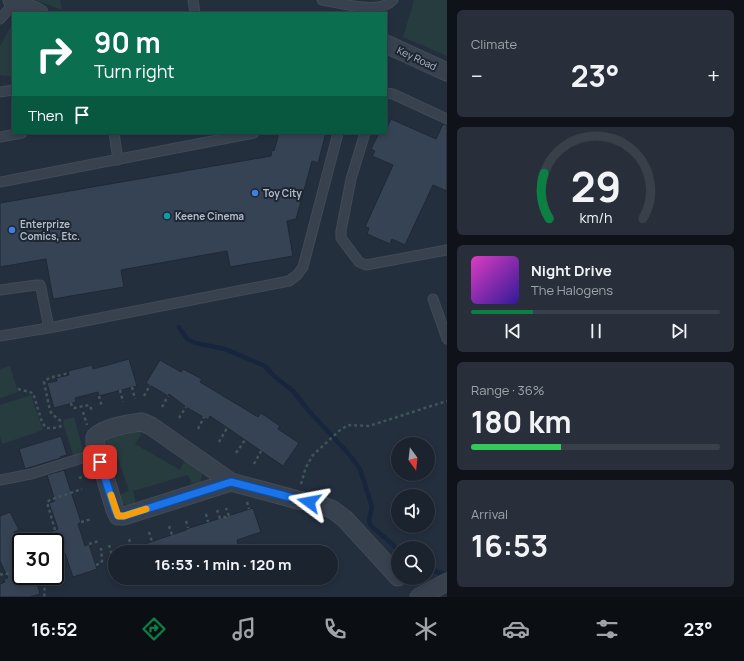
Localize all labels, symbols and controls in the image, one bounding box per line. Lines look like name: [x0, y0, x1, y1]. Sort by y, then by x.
text: 90 m: [94, 23, 161, 61]
icon: right: [28, 28, 80, 80]
text: Climate: [471, 35, 517, 53]
street label: Key Road: [395, 43, 439, 73]
text: 23°: [571, 55, 620, 96]
text: Turn right: [94, 59, 175, 83]
text: −: [471, 61, 483, 91]
text: +: [707, 61, 720, 91]
icon: arrive: [71, 104, 93, 126]
text: Then: [28, 105, 63, 126]
text: 29: [570, 158, 621, 214]
place label: Toy City: [263, 186, 302, 200]
marker: Toy City: [250, 188, 260, 198]
text: km/h: [579, 208, 612, 227]
place label: Keene Cinema: [175, 209, 244, 223]
marker: Keene Cinema: [162, 211, 172, 221]
place label: Enterprize Comics, Etc.: [20, 217, 80, 243]
marker: Enterprize Comics, Etc.: [7, 225, 17, 235]
text: Night Drive: [531, 260, 612, 281]
text: The Halogens: [531, 281, 613, 299]
icon: previous: [502, 320, 524, 342]
icon: pause: [585, 320, 607, 342]
icon: next: [668, 320, 690, 342]
text: Range · 36%: [471, 381, 545, 399]
text: 180 km: [471, 401, 571, 442]
north arrow: [391, 437, 435, 481]
map controls: [391, 437, 435, 585]
pin: [83, 445, 117, 479]
icon: arrive: [89, 451, 111, 473]
position arrow: [288, 481, 330, 523]
button: sound: [391, 489, 435, 533]
text: Arrival: [471, 505, 508, 523]
text: 16:53: [471, 525, 548, 566]
speed limit sign: 30: [12, 533, 64, 585]
button: search: [391, 541, 435, 585]
text: 16:53 · 1 min · 120 m: [154, 554, 292, 575]
icon: directions: [140, 615, 168, 643]
icon: music: [230, 615, 258, 643]
icon: phone: [321, 615, 349, 643]
icon: climate: [412, 615, 440, 643]
icon: car: [502, 615, 530, 643]
icon: filters: [593, 615, 621, 643]
text: 16:52: [31, 617, 77, 641]
text: 23°: [683, 617, 713, 641]

